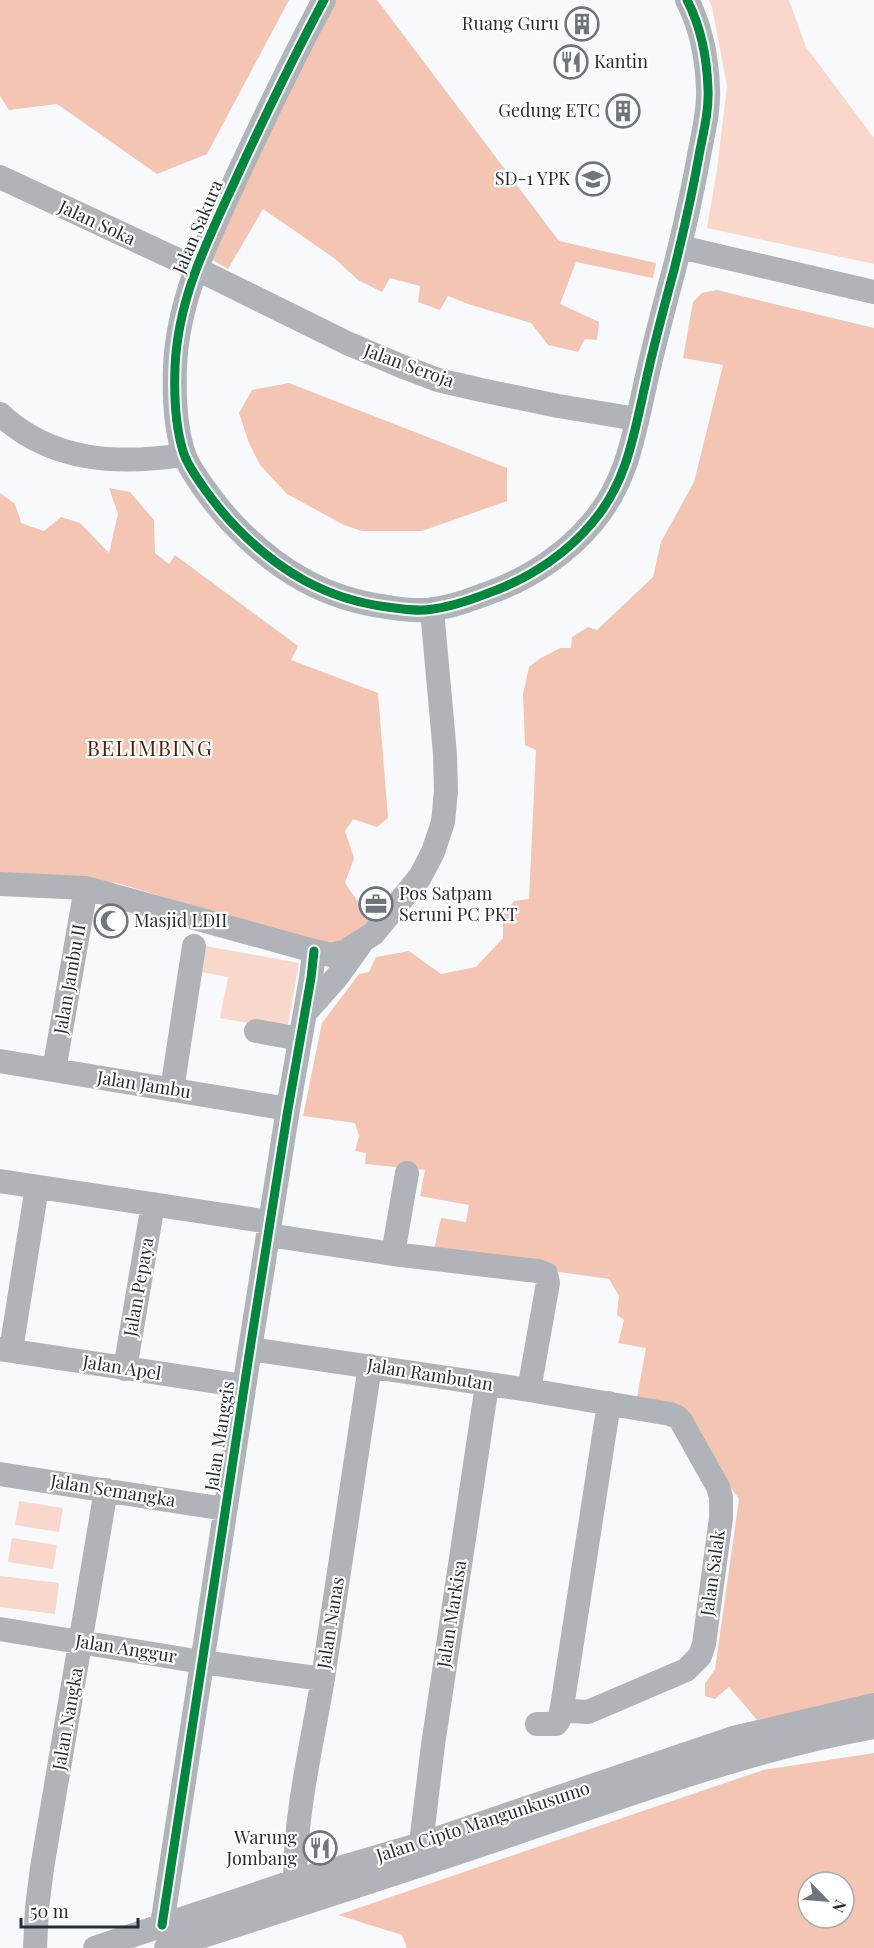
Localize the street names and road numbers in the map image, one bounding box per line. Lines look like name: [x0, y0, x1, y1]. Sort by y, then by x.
street label: Jalan Sakura: [166, 176, 228, 278]
street label: Jalan Soka: [54, 193, 140, 250]
street label: Jalan Seroja: [360, 337, 458, 392]
street label: Jalan Jambu II: [47, 922, 91, 1037]
street label: Jalan Jambu: [94, 1065, 193, 1103]
street label: Jalan Pepaya: [117, 1235, 159, 1339]
street label: Jalan Apel: [80, 1349, 163, 1385]
street label: Jalan Rambutan: [365, 1352, 495, 1396]
street label: Jalan Manggis: [198, 1379, 240, 1494]
street label: Jalan Semangka: [48, 1468, 177, 1512]
street label: Jalan Salak: [694, 1528, 730, 1618]
street label: Jalan Markisa: [431, 1559, 471, 1670]
street label: Jalan Nanas: [311, 1575, 349, 1672]
street label: Jalan Anggur: [73, 1628, 179, 1668]
street label: Jalan Nangka: [46, 1666, 88, 1773]
street label: Jalan Cipto Mangunkusumo: [372, 1775, 593, 1867]

